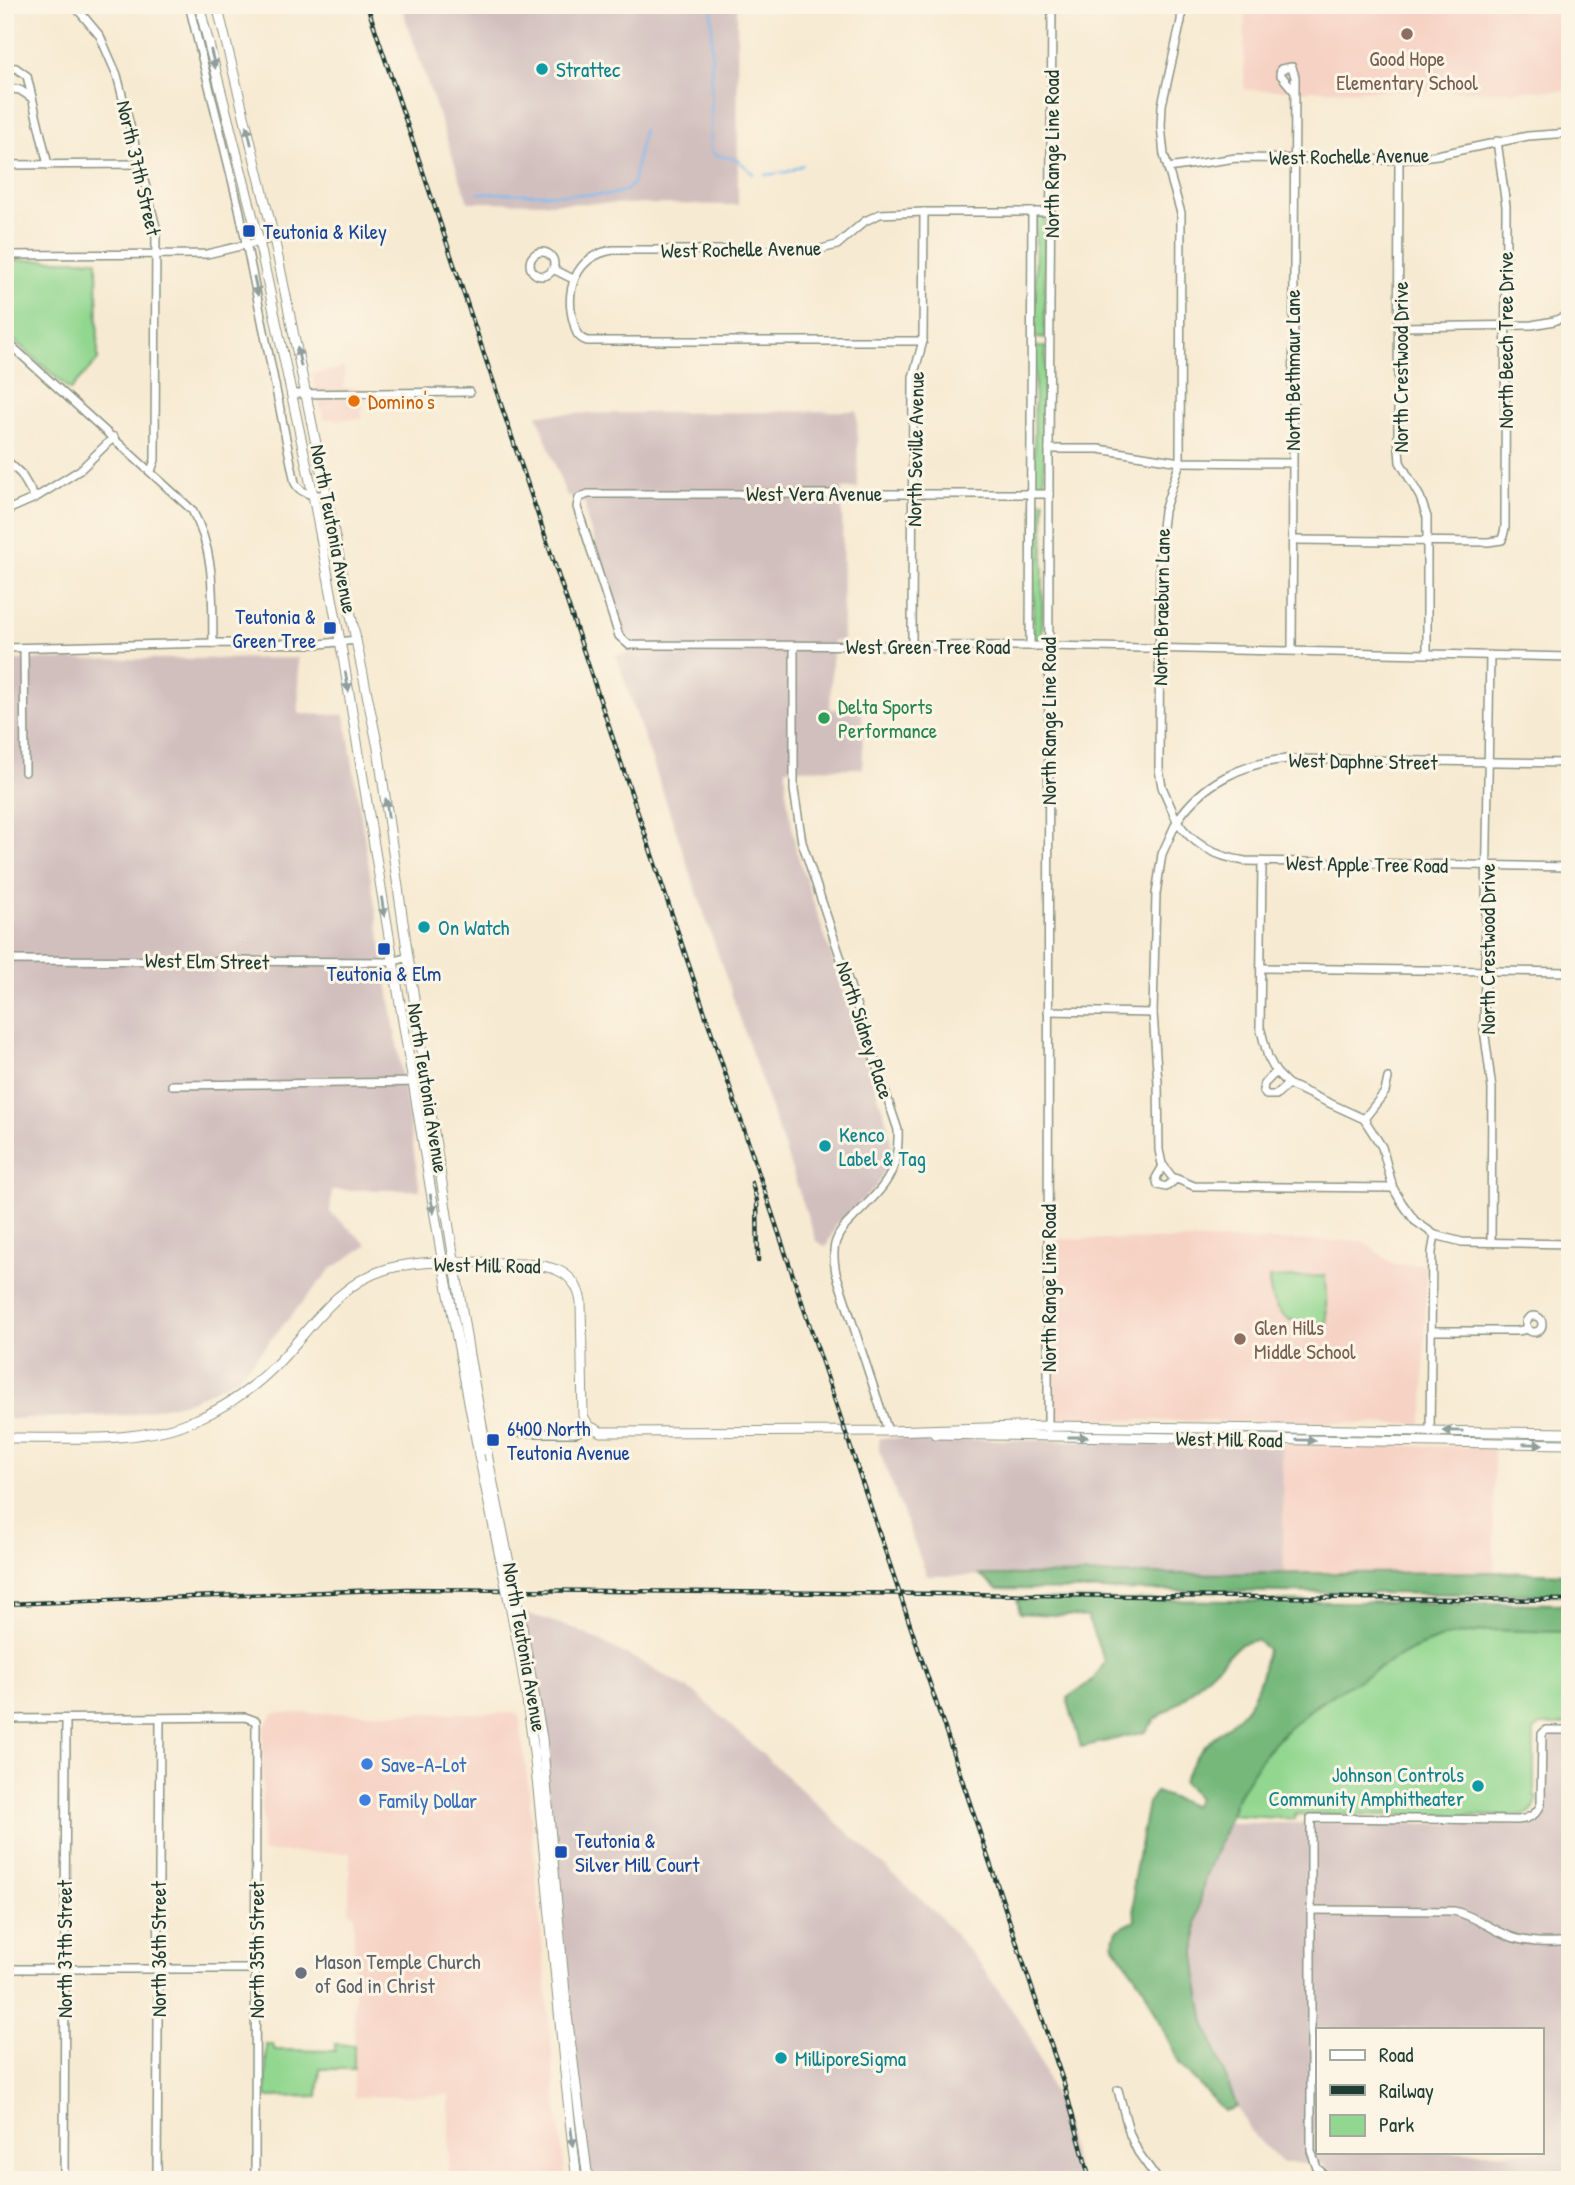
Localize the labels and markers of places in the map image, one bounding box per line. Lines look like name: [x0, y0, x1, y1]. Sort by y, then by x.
marker: Good Hope Elementary School: [1399, 26, 1415, 42]
place label: Good Hope Elementary School: [1336, 44, 1478, 97]
place label: Strattec: [556, 55, 621, 84]
marker: Strattec: [534, 61, 550, 77]
place label: Teutonia & Kiley: [263, 217, 387, 246]
marker: Teutonia & Kiley: [241, 223, 257, 239]
place label: Domino's: [368, 387, 435, 416]
marker: Domino's: [346, 393, 362, 409]
place label: Teutonia & Green Tree: [232, 602, 316, 655]
marker: Teutonia & Green Tree: [322, 620, 338, 636]
place label: Delta Sports Performance: [838, 692, 937, 745]
marker: Delta Sports Performance: [816, 710, 832, 726]
place label: On Watch: [438, 913, 510, 942]
marker: On Watch: [416, 919, 432, 935]
marker: Teutonia & Elm: [376, 941, 392, 957]
place label: Teutonia & Elm: [327, 959, 441, 988]
place label: Kenco Label & Tag: [839, 1120, 926, 1173]
marker: Kenco Label & Tag: [817, 1138, 833, 1154]
place label: Glen Hills Middle School: [1254, 1313, 1356, 1366]
marker: Glen Hills Middle School: [1232, 1331, 1248, 1347]
place label: 6400 North Teutonia Avenue: [507, 1414, 630, 1467]
marker: 6400 North Teutonia Avenue: [485, 1432, 501, 1448]
place label: Save-A-Lot: [381, 1750, 467, 1779]
marker: Save-A-Lot: [359, 1756, 375, 1772]
place label: Johnson Controls Community Amphitheater: [1269, 1760, 1464, 1813]
marker: Johnson Controls Community Amphitheater: [1470, 1778, 1486, 1794]
place label: Family Dollar: [378, 1786, 477, 1815]
marker: Family Dollar: [357, 1792, 373, 1808]
place label: Teutonia & Silver Mill Court: [575, 1826, 700, 1879]
marker: Teutonia & Silver Mill Court: [553, 1844, 569, 1860]
place label: Mason Temple Church of God in Christ: [315, 1947, 481, 2000]
marker: Mason Temple Church of God in Christ: [293, 1965, 309, 1981]
place label: MilliporeSigma: [795, 2044, 906, 2073]
marker: MilliporeSigma: [773, 2050, 789, 2066]

